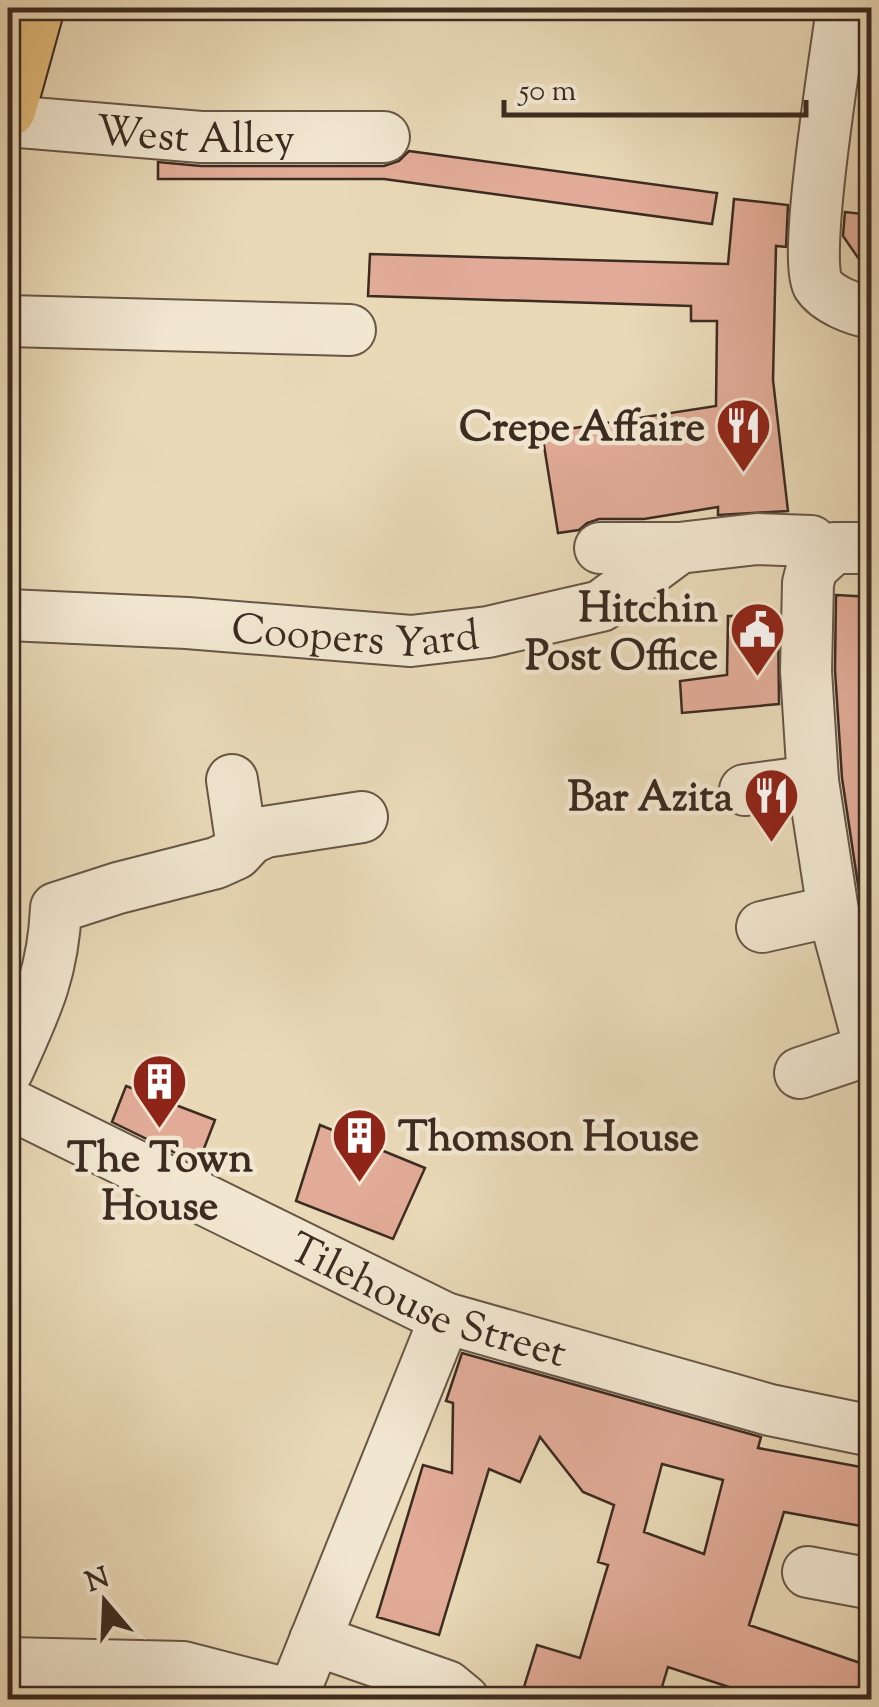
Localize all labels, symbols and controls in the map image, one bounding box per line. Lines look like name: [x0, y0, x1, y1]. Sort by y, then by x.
scale bar: [504, 55, 806, 117]
text: 50 m: [517, 71, 577, 114]
street label: West Alley: [93, 103, 295, 172]
restaurant icon: Crepe Affaire: [714, 395, 774, 474]
place label: Crepe Affaire: [459, 400, 705, 460]
place label: Hitchin Post Office: [525, 581, 718, 689]
public building icon: Hitchin Post Office: [727, 600, 787, 679]
street label: Coopers Yard: [229, 602, 483, 677]
restaurant icon: Bar Azita: [742, 765, 802, 844]
place label: Bar Azita: [568, 770, 734, 830]
building icon: The Town House: [130, 1051, 190, 1130]
building icon: Thomson House: [329, 1105, 389, 1184]
place label: Thomson House: [398, 1110, 699, 1170]
place label: The Town House: [67, 1131, 253, 1239]
street label: Tilehouse Street: [277, 1221, 573, 1386]
north arrow: [55, 1552, 155, 1652]
text: N: [81, 1559, 115, 1604]

